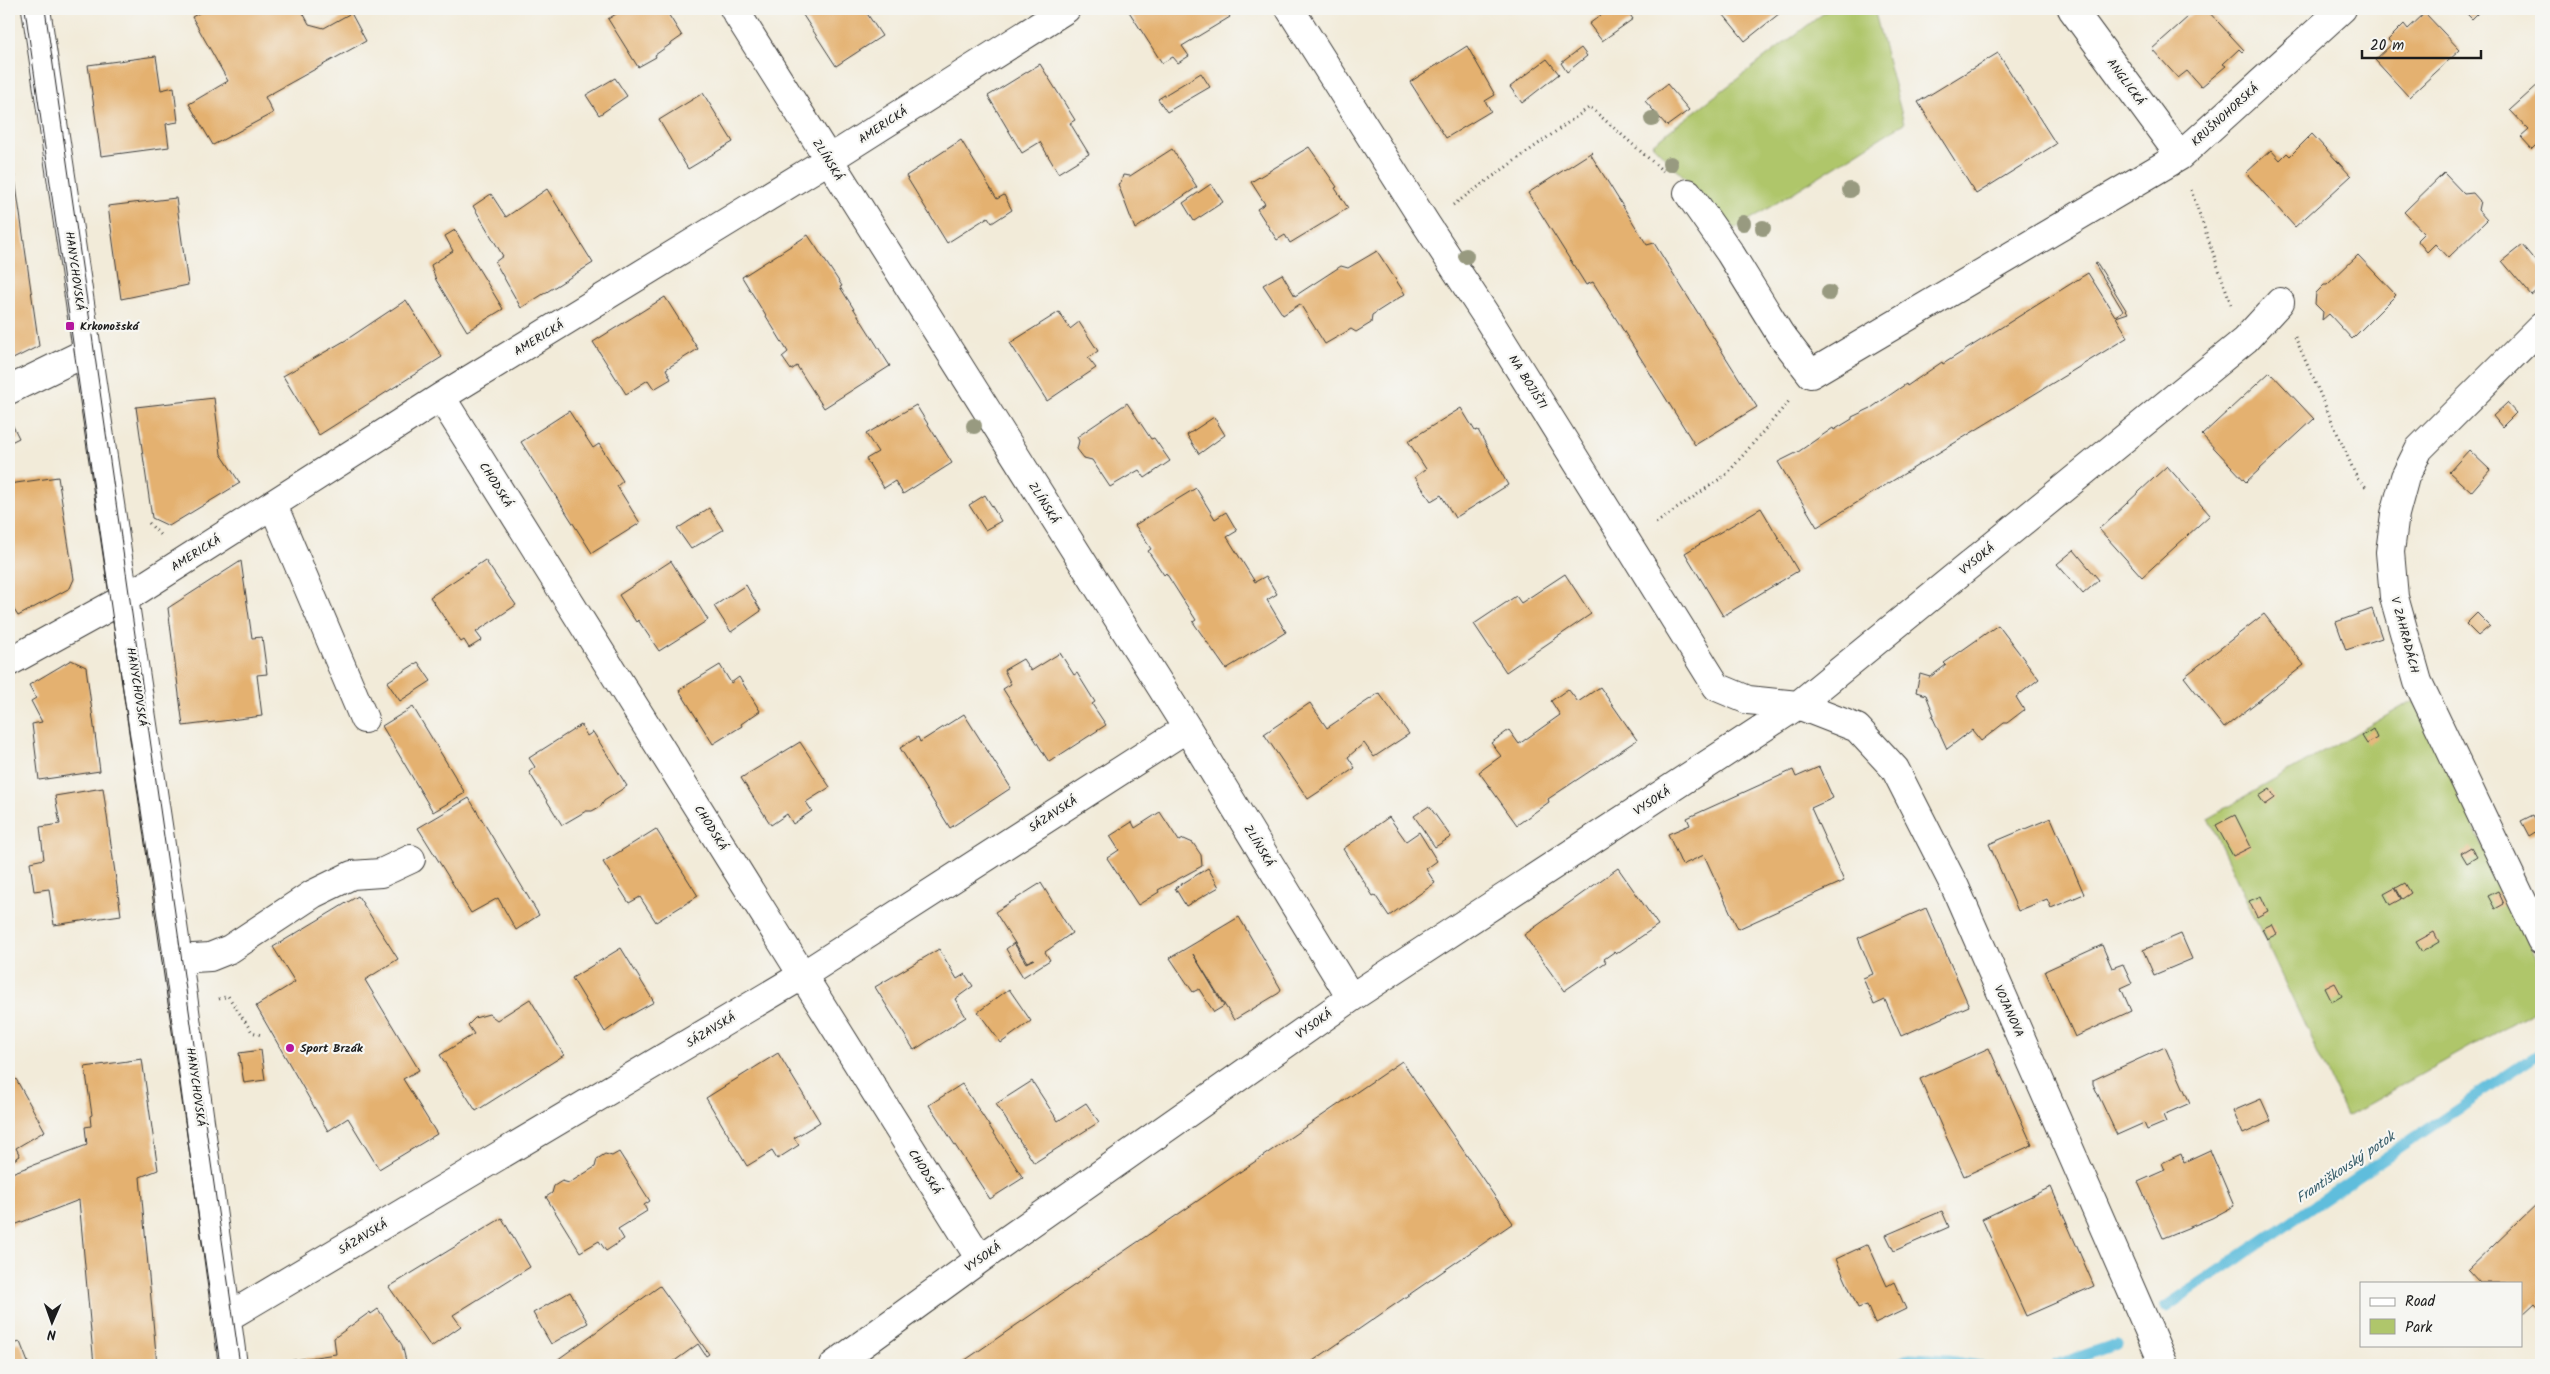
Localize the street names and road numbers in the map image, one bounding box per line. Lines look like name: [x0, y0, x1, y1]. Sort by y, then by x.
street label: ANGLICKÁ: [2102, 55, 2149, 110]
street label: KRUŠNOHORSKÁ: [2187, 79, 2264, 151]
street label: AMERICKÁ: [855, 102, 912, 149]
street label: ZLÍNSKÁ: [807, 135, 848, 185]
street label: HANYCHOVSKÁ: [60, 230, 89, 312]
street label: AMERICKÁ: [510, 316, 568, 361]
street label: NA BOJIŠTI: [1503, 351, 1552, 413]
street label: CHODSKÁ: [474, 459, 517, 512]
street label: ZLÍNSKÁ: [1023, 478, 1064, 528]
street label: AMERICKÁ: [167, 531, 225, 576]
street label: VYSOKÁ: [1955, 539, 1999, 580]
street label: V ZAHRADÁCH: [2385, 595, 2424, 676]
street label: HANYCHOVSKÁ: [121, 646, 152, 728]
street label: VYSOKÁ: [1630, 782, 1675, 821]
street label: SÁZAVSKÁ: [1025, 791, 1082, 838]
street label: CHODSKÁ: [689, 802, 732, 855]
street label: ZLÍNSKÁ: [1238, 821, 1279, 871]
street label: VOJANOVA: [1989, 982, 2029, 1041]
street label: VYSOKÁ: [1292, 1005, 1337, 1044]
street label: SÁZAVSKÁ: [683, 1008, 740, 1053]
street label: HANYCHOVSKÁ: [181, 1046, 210, 1128]
street label: CHODSKÁ: [903, 1146, 946, 1199]
street label: SÁZAVSKÁ: [335, 1215, 392, 1260]
street label: VYSOKÁ: [961, 1238, 1006, 1277]

